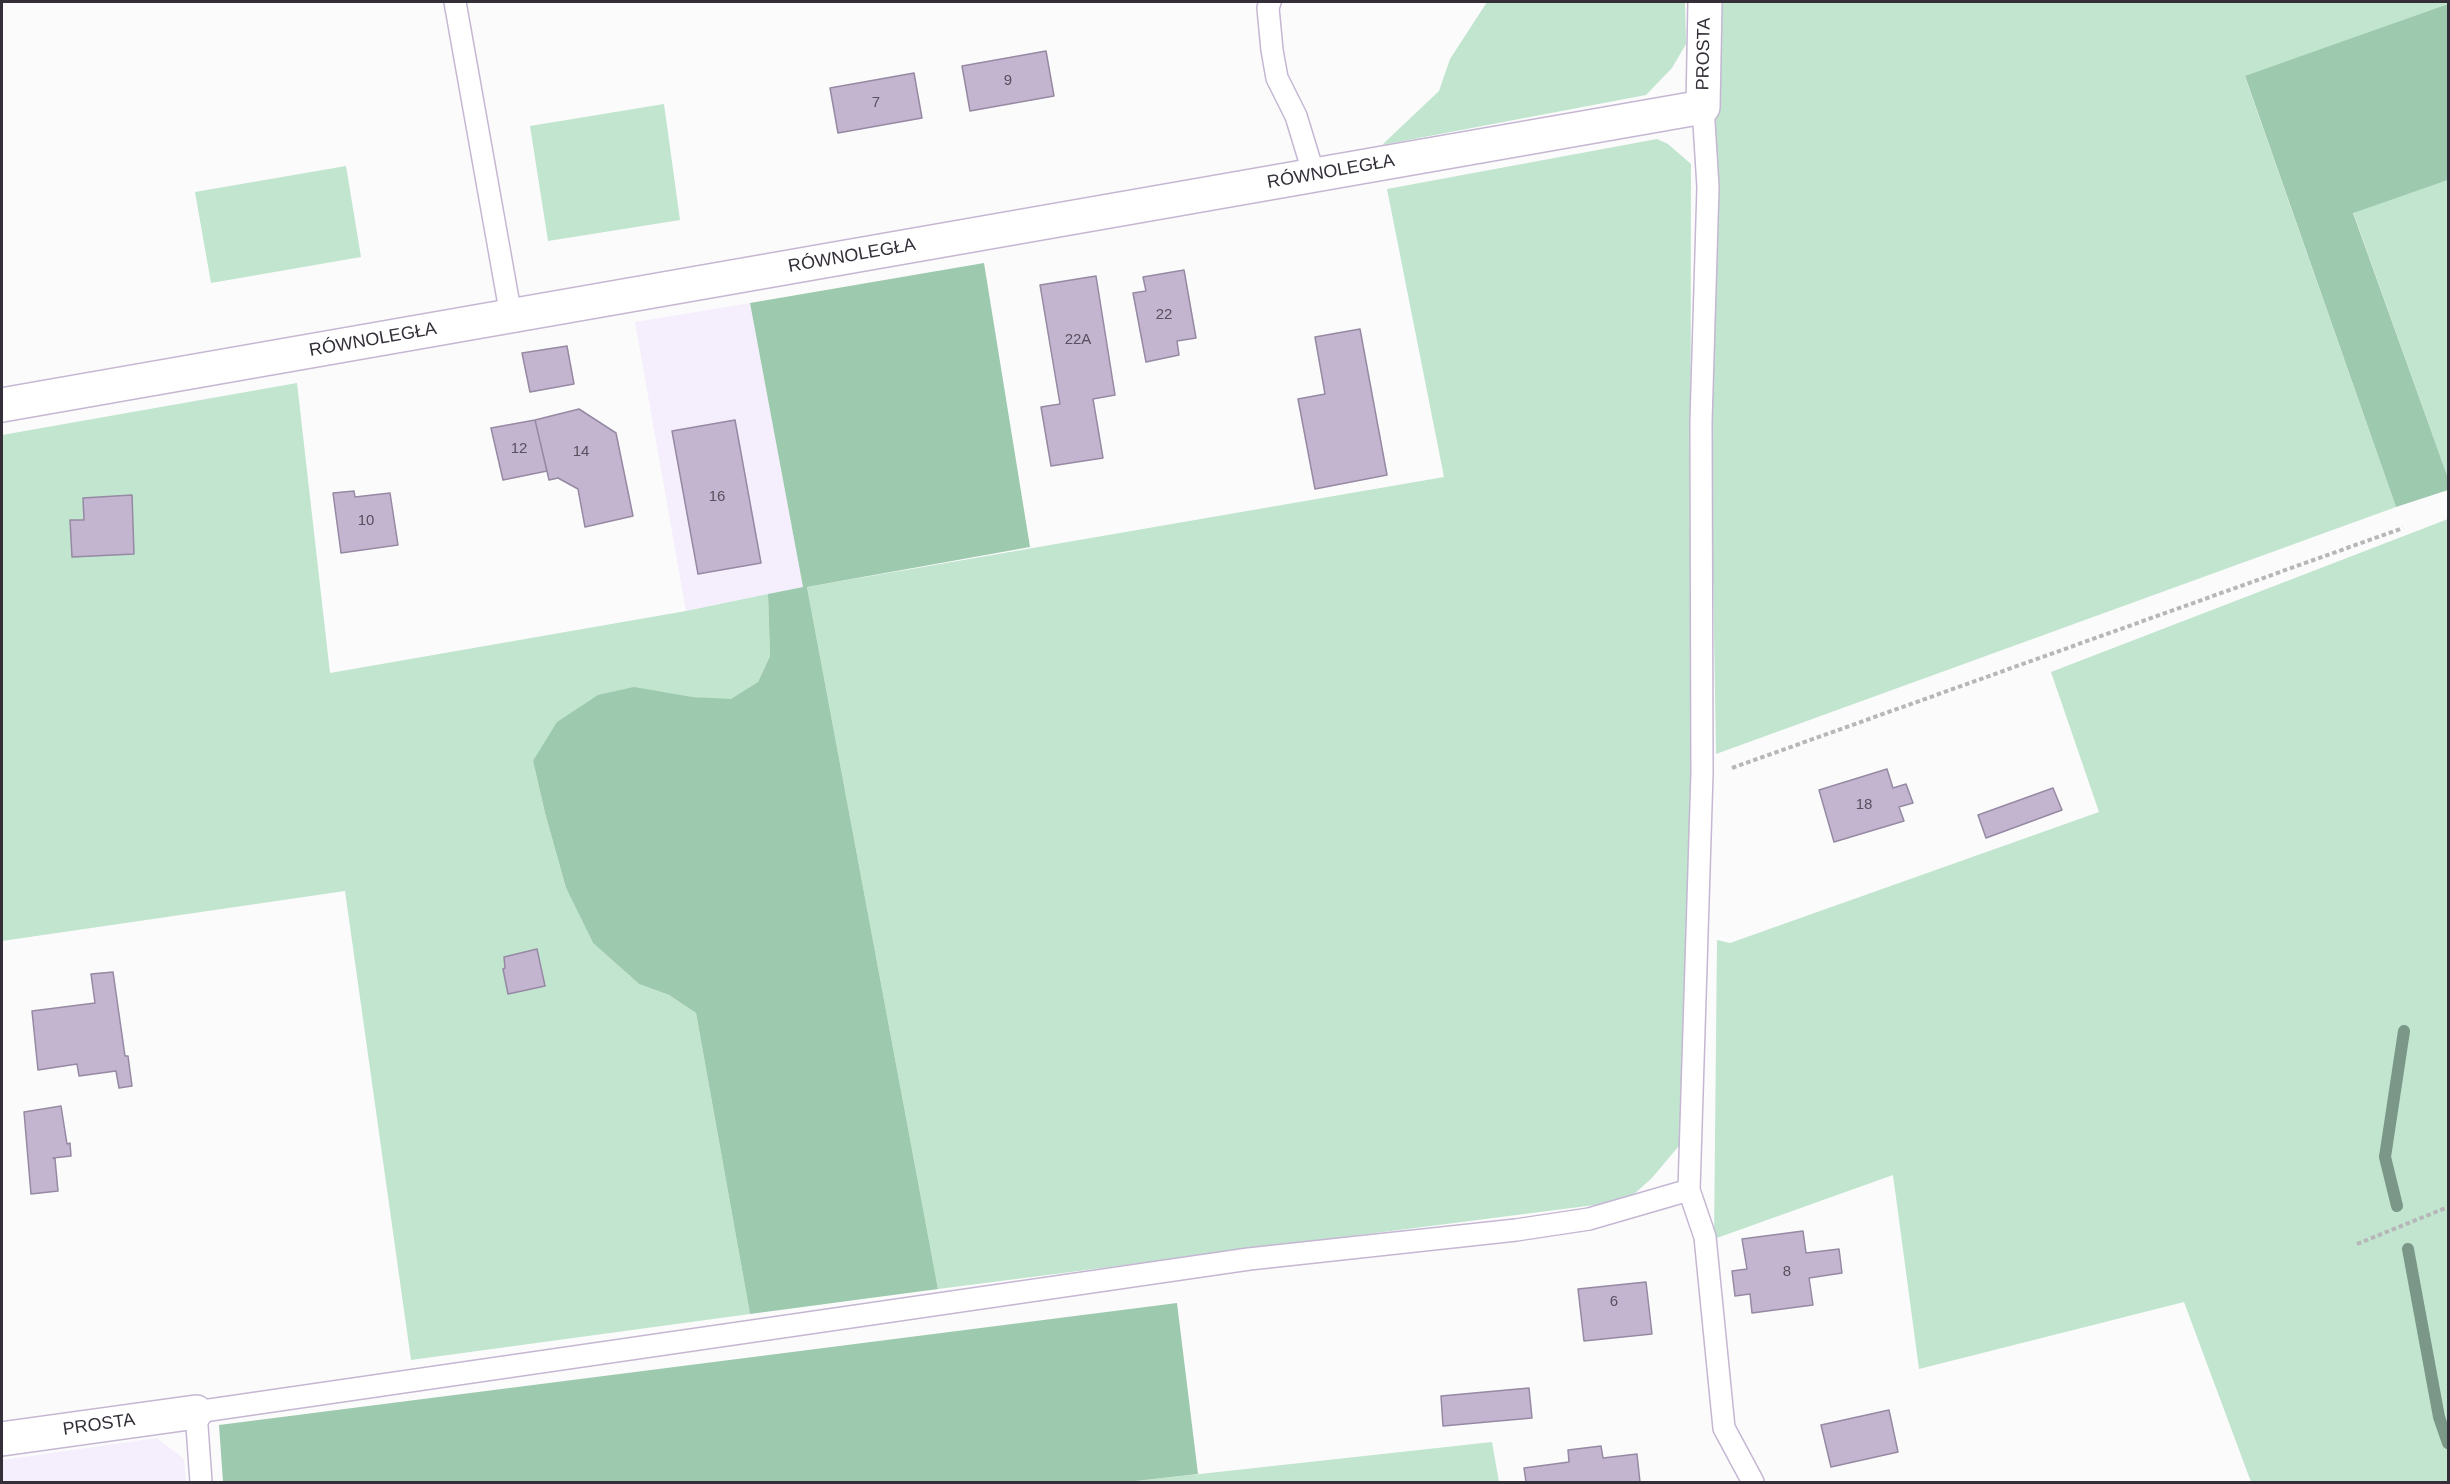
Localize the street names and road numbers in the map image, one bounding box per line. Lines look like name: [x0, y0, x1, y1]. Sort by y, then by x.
street label: PROSTA: [1693, 17, 1715, 91]
street label: RÓWNOLEGŁA: [1266, 150, 1396, 194]
street label: RÓWNOLEGŁA: [787, 234, 917, 278]
street label: RÓWNOLEGŁA: [308, 318, 438, 362]
street label: PROSTA: [62, 1409, 136, 1441]

